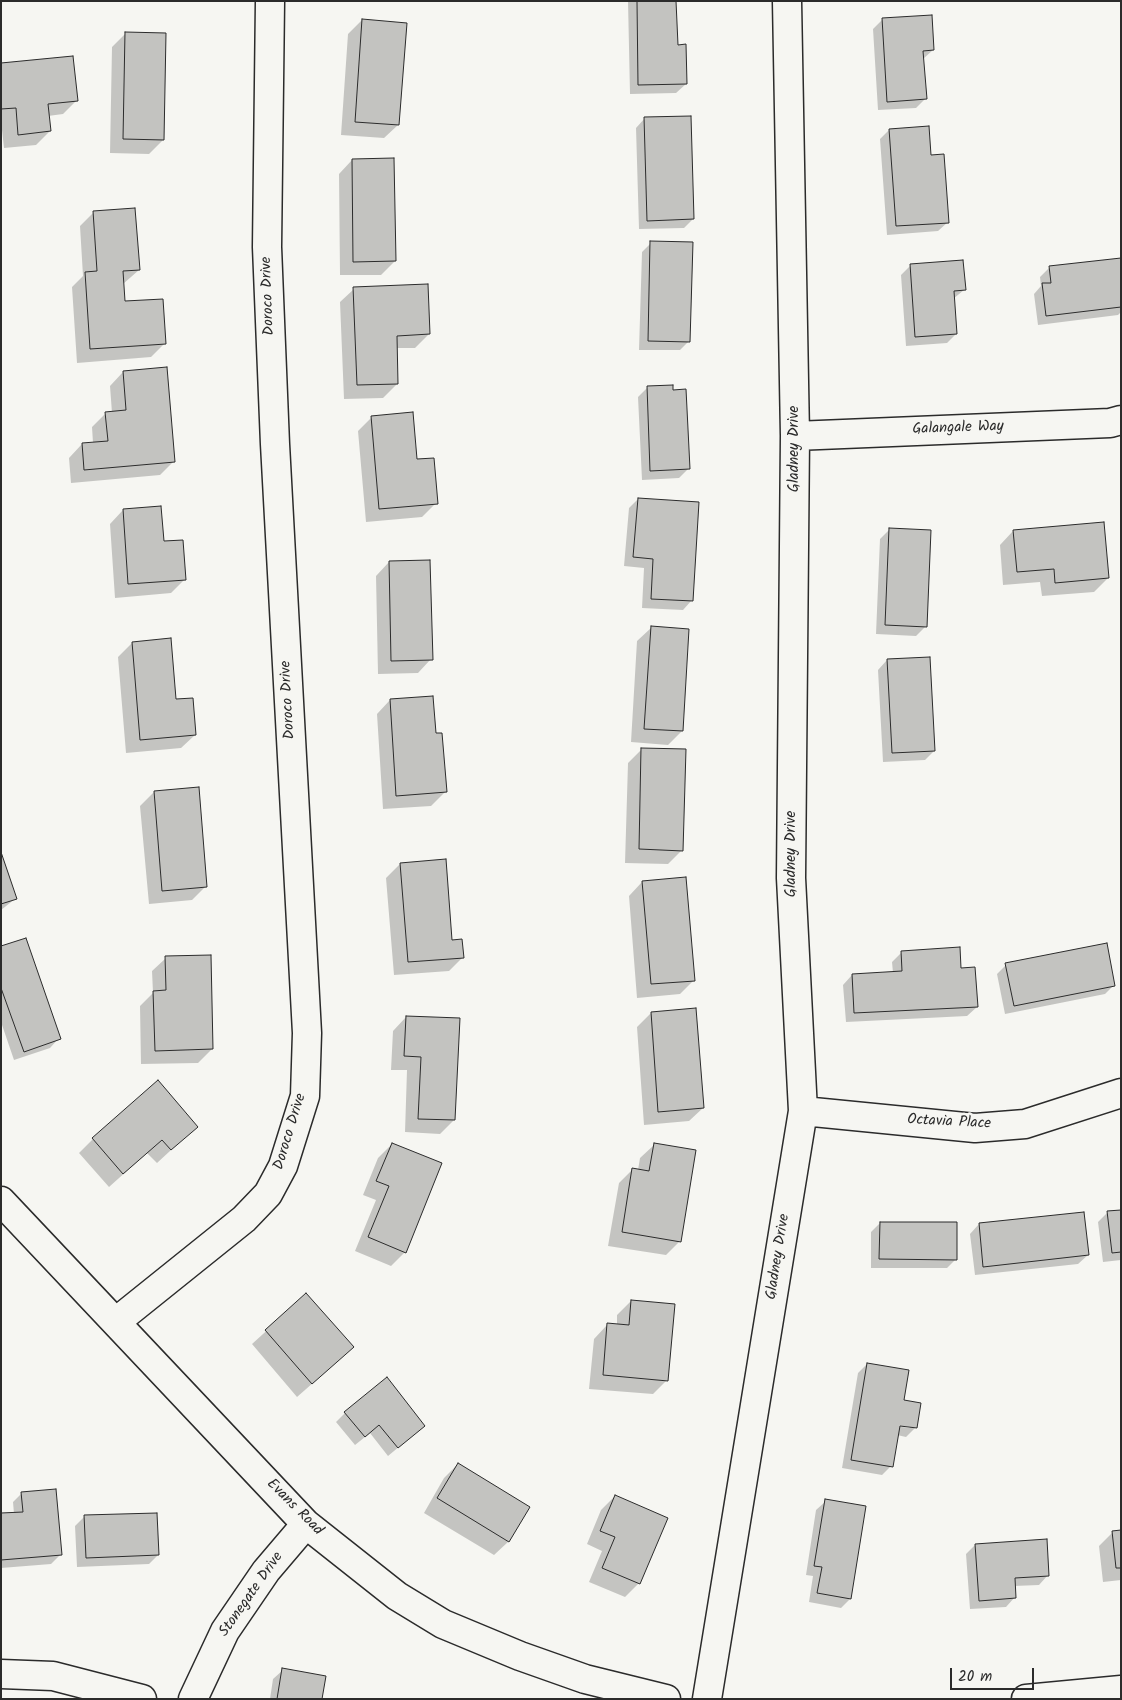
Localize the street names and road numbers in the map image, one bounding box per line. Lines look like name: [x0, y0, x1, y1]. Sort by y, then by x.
street label: Doroco Drive: [259, 256, 279, 336]
street label: Gladney Drive: [786, 406, 804, 492]
street label: Galangale Way: [912, 418, 1004, 440]
street label: Doroco Drive: [278, 660, 300, 740]
street label: Gladney Drive: [783, 811, 801, 897]
street label: Doroco Drive: [271, 1092, 311, 1172]
street label: Octavia Place: [907, 1112, 991, 1134]
street label: Gladney Drive: [763, 1213, 795, 1301]
street label: Evans Road: [262, 1476, 326, 1540]
street label: Stonegate Drive: [216, 1549, 288, 1641]

